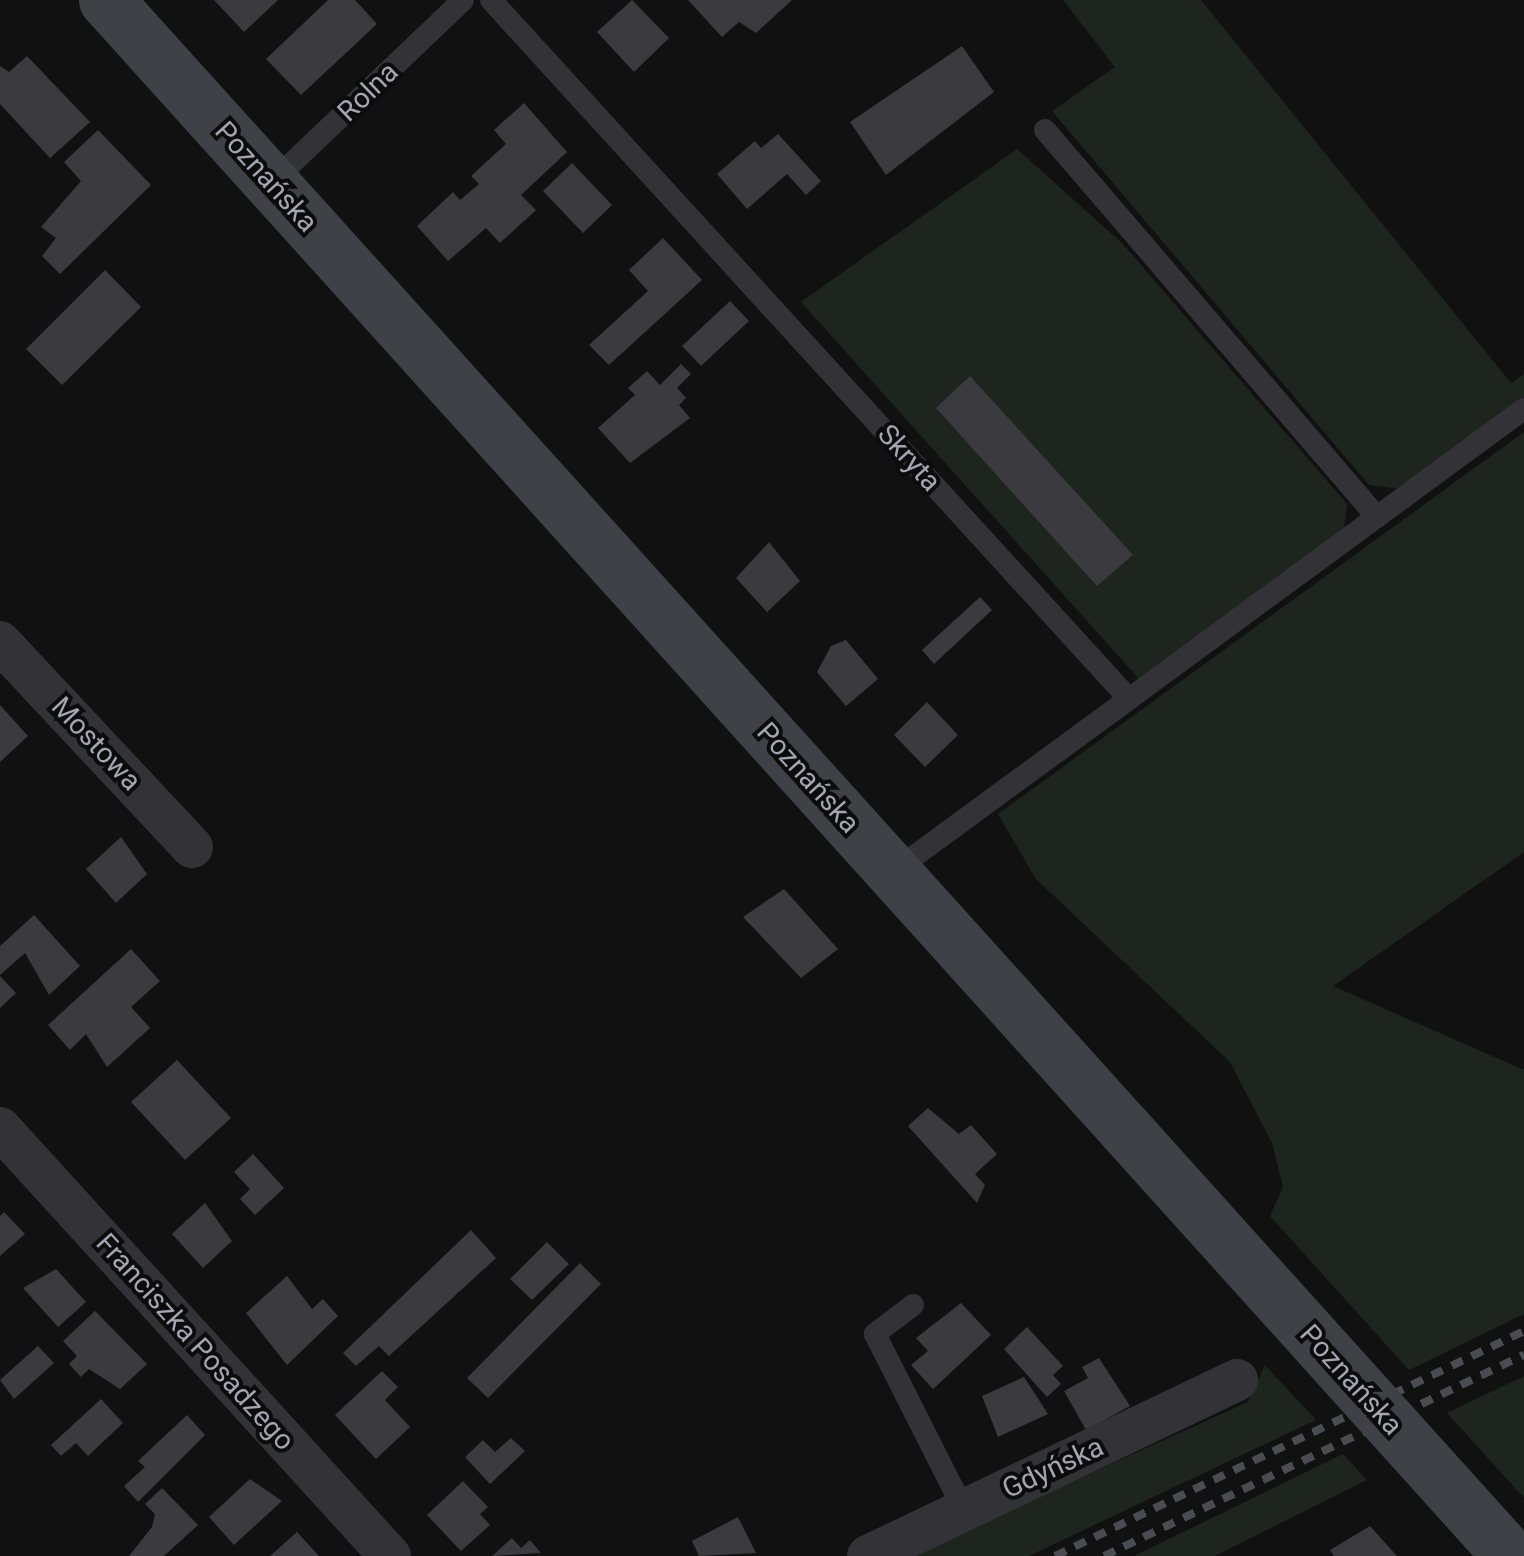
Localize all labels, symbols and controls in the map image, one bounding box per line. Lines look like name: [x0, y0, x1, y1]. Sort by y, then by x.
street label: Rolna: [331, 55, 405, 129]
street label: Poznańska: [208, 115, 324, 239]
street label: Skryta: [870, 418, 948, 498]
street label: Mostowa: [44, 690, 148, 798]
street label: Poznańska: [750, 716, 866, 840]
street label: Franciszka Posadzego: [89, 1227, 301, 1457]
street label: Poznańska: [1293, 1318, 1409, 1442]
street label: Gdyńska: [997, 1430, 1109, 1506]

